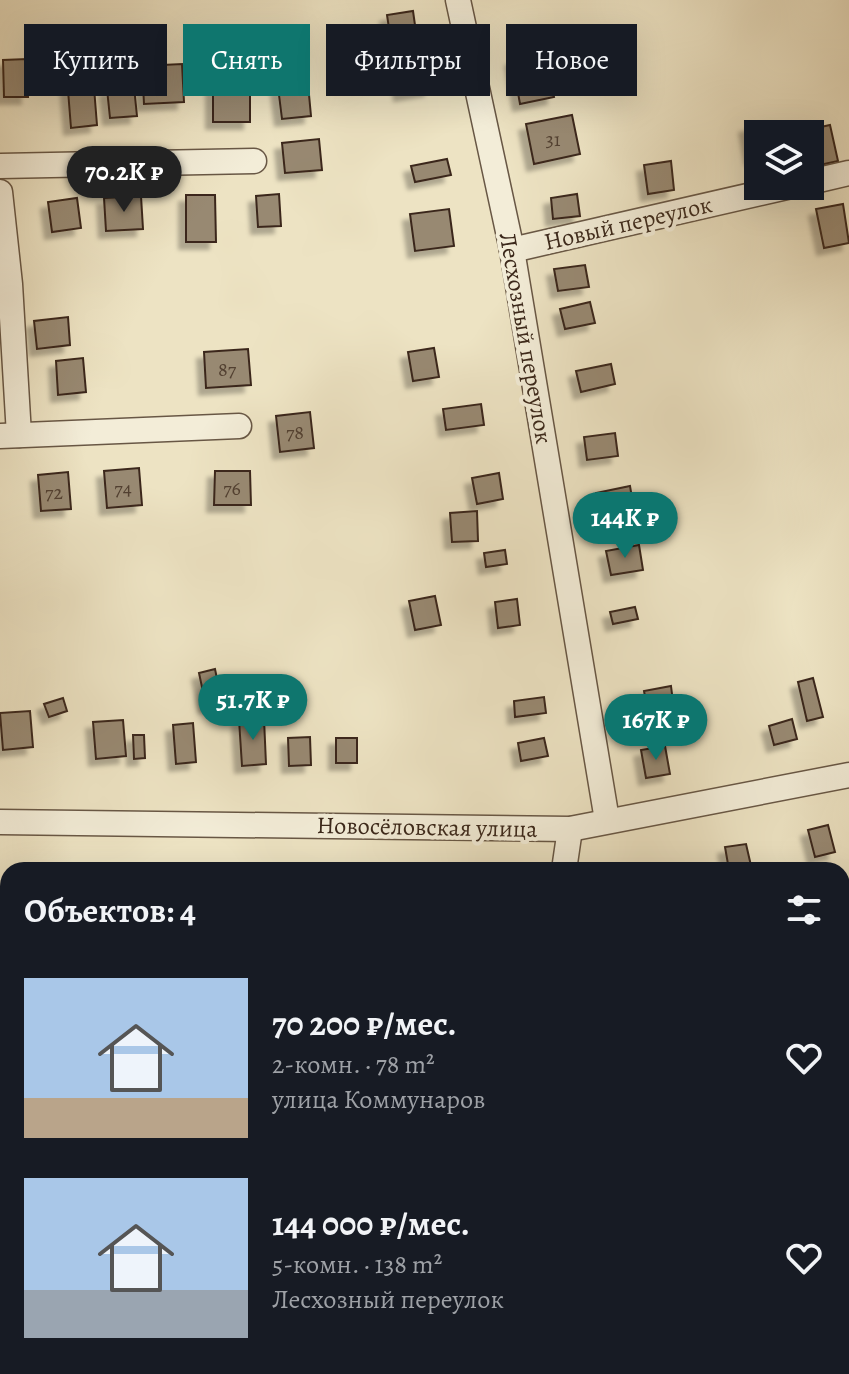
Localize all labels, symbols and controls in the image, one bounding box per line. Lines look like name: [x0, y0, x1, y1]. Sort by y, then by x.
chip: Купить: [24, 24, 167, 96]
chip: Снять: [183, 24, 310, 96]
chip: Фильтры: [326, 24, 490, 96]
chip: Новое: [506, 24, 637, 96]
map controls: [744, 120, 824, 200]
button: layers: [744, 120, 824, 200]
house number: 31: [545, 126, 561, 153]
pin: 70.2K ₽: [50, 146, 198, 214]
text: 70.2K ₽: [85, 154, 163, 189]
street label: Новый переулок: [541, 188, 715, 258]
street label: Лесхозный переулок: [492, 230, 560, 446]
house number: 87: [218, 356, 237, 383]
house number: 78: [286, 419, 304, 446]
house number: 74: [114, 475, 132, 502]
house number: 76: [223, 475, 241, 502]
house number: 72: [45, 479, 63, 506]
pin: 144K ₽: [560, 492, 690, 560]
text: 144K ₽: [591, 500, 659, 535]
pin: 51.7K ₽: [179, 674, 327, 742]
text: 51.7K ₽: [216, 682, 290, 717]
pin: 167K ₽: [591, 694, 721, 762]
text: 167K ₽: [622, 702, 690, 737]
street label: Новосёловская улица: [316, 809, 538, 845]
text: Объектов: 4: [24, 887, 196, 934]
icon: filters: [782, 888, 826, 932]
text: 70 200 ₽/мес.: [272, 1000, 457, 1047]
icon: home: [88, 1010, 184, 1106]
icon: heart: [782, 1036, 826, 1080]
text: 2-комн. · 78 m²: [272, 1047, 435, 1082]
text: улица Коммунаров: [272, 1082, 485, 1117]
text: 144 000 ₽/мес.: [272, 1200, 470, 1247]
icon: home: [88, 1210, 184, 1306]
icon: heart: [782, 1236, 826, 1280]
text: 5-комн. · 138 m²: [272, 1247, 442, 1282]
text: Лесхозный переулок: [272, 1282, 504, 1317]

